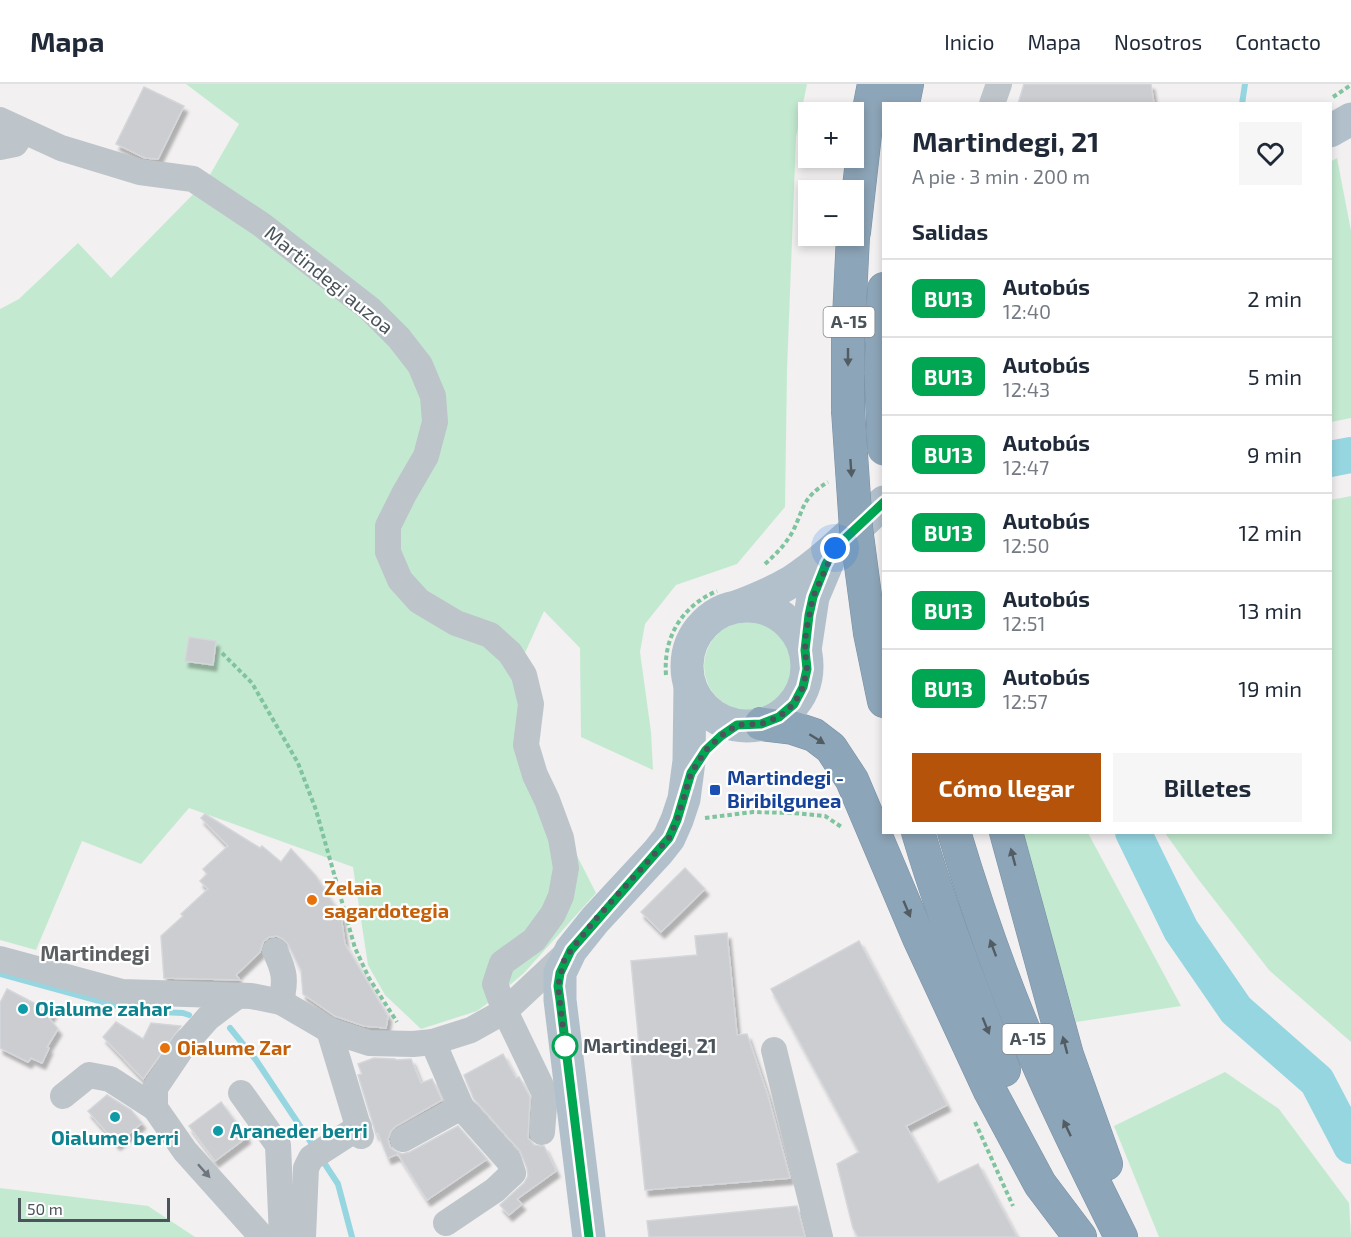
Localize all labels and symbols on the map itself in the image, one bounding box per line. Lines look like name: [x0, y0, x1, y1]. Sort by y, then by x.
street label: Martindegi auzoa: [261, 220, 399, 338]
road number: A-15: [824, 307, 874, 337]
one-way arrow: [843, 347, 853, 366]
one-way arrow: [846, 459, 856, 478]
your location: [820, 533, 850, 563]
one-way arrow: [809, 733, 825, 744]
place label: Martindegi - Biribilgunea: [727, 765, 844, 812]
marker: Martindegi - Biribilgunea: [708, 783, 722, 797]
one-way arrow: [1008, 848, 1017, 866]
place label: Zelaia sagardotegia: [324, 875, 449, 922]
marker: Zelaia sagardotegia: [305, 893, 319, 907]
one-way arrow: [902, 900, 912, 918]
one-way arrow: [988, 938, 998, 956]
district label: Martindegi: [40, 940, 150, 965]
place label: Oialume zahar: [35, 996, 172, 1020]
marker: Oialume zahar: [16, 1002, 30, 1016]
one-way arrow: [982, 1017, 991, 1035]
road number: A-15: [1002, 1024, 1054, 1054]
marker: Martindegi, 21: [552, 1033, 578, 1059]
place label: Martindegi, 21: [583, 1033, 717, 1057]
place label: Oialume Zar: [177, 1035, 291, 1059]
one-way arrow: [1059, 1036, 1069, 1054]
marker: Oialume Zar: [158, 1041, 172, 1055]
marker: Oialume berri: [108, 1110, 122, 1124]
place label: Araneder berri: [230, 1118, 368, 1142]
one-way arrow: [1062, 1119, 1071, 1137]
marker: Araneder berri: [211, 1124, 225, 1138]
place label: Oialume berri: [51, 1125, 179, 1149]
one-way arrow: [197, 1163, 210, 1179]
scale bar: [18, 1195, 170, 1222]

